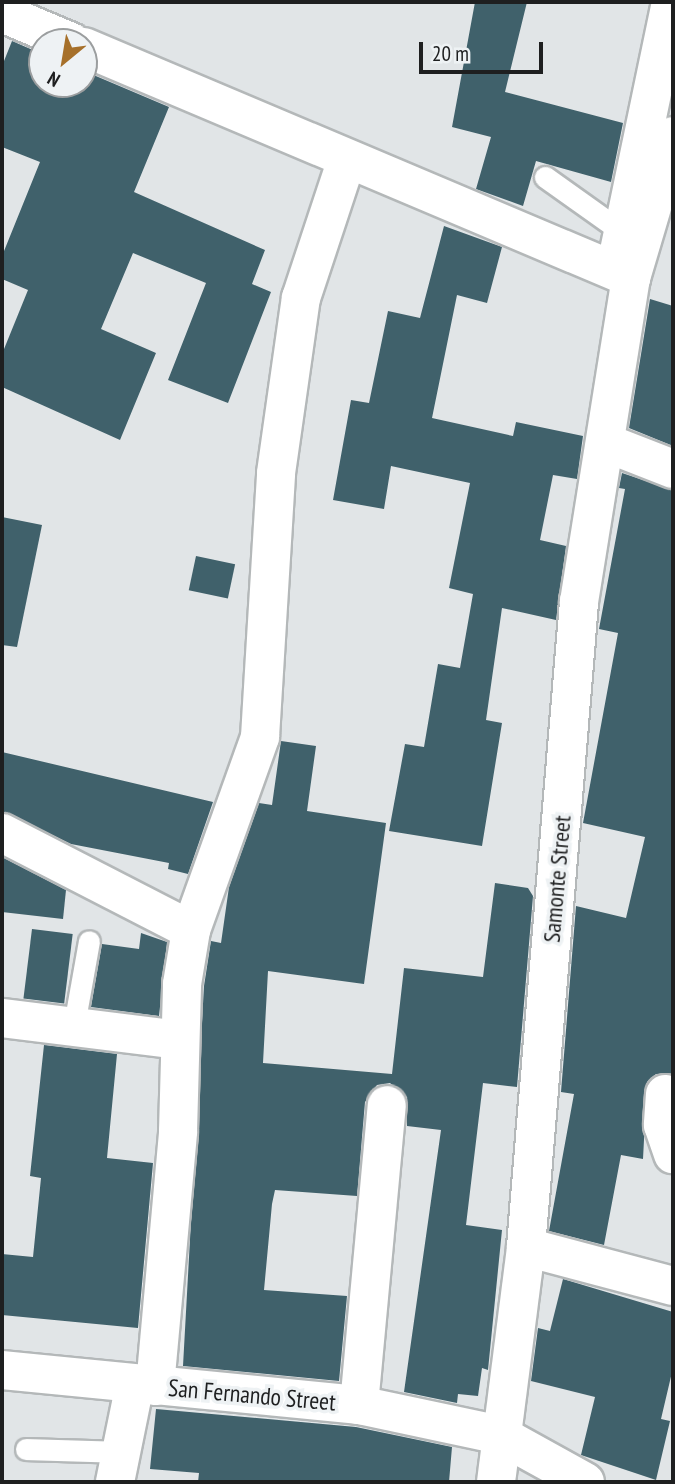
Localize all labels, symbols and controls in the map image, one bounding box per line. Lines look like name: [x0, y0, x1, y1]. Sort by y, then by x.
north arrow: [28, 28, 98, 98]
scale bar: [423, 28, 547, 72]
text: 20 m: [432, 40, 469, 67]
text: N: [43, 66, 64, 92]
street label: Samonte Street: [537, 814, 577, 944]
street label: San Fernando Street: [167, 1373, 337, 1417]

